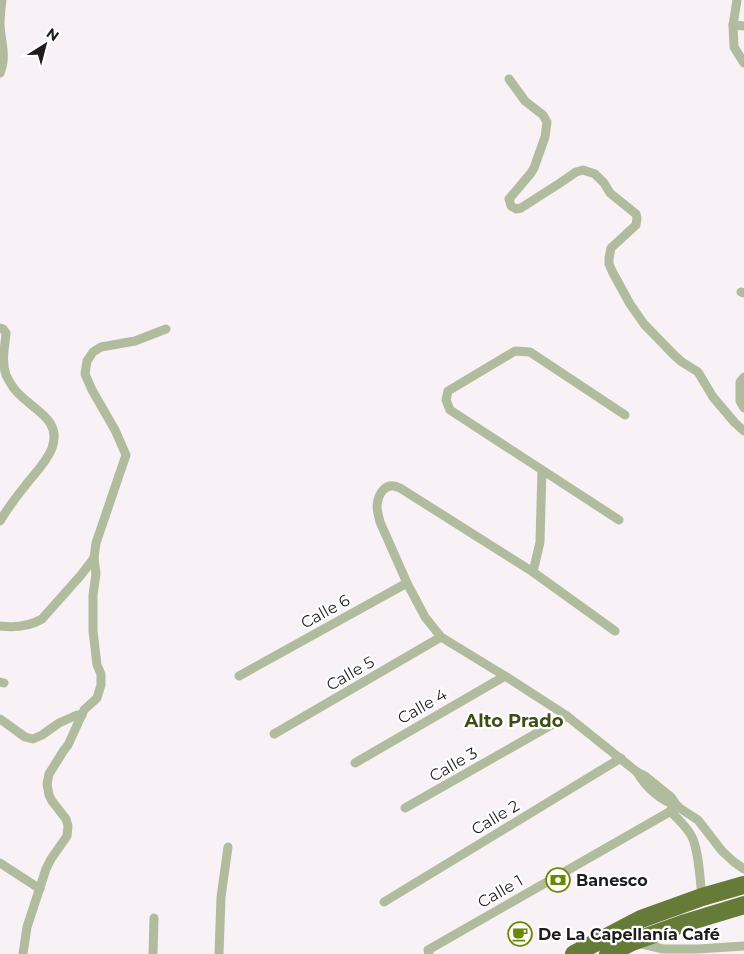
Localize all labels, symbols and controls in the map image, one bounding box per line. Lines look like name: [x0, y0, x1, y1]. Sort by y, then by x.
north arrow: [20, 20, 70, 70]
text: N: [43, 24, 63, 45]
street label: Calle 6: [298, 590, 353, 633]
street label: Calle 5: [323, 652, 378, 695]
street label: Calle 4: [394, 685, 451, 728]
district label: Alto Prado: [463, 710, 564, 732]
street label: Calle 3: [426, 743, 481, 786]
street label: Calle 2: [468, 796, 523, 839]
bank icon: Banesco: [545, 867, 571, 893]
street label: Calle 1: [474, 871, 526, 912]
place label: Banesco: [576, 871, 648, 890]
cafe icon: De La Capellanía Café: [507, 921, 533, 947]
place label: De La Capellanía Café: [538, 925, 720, 944]

